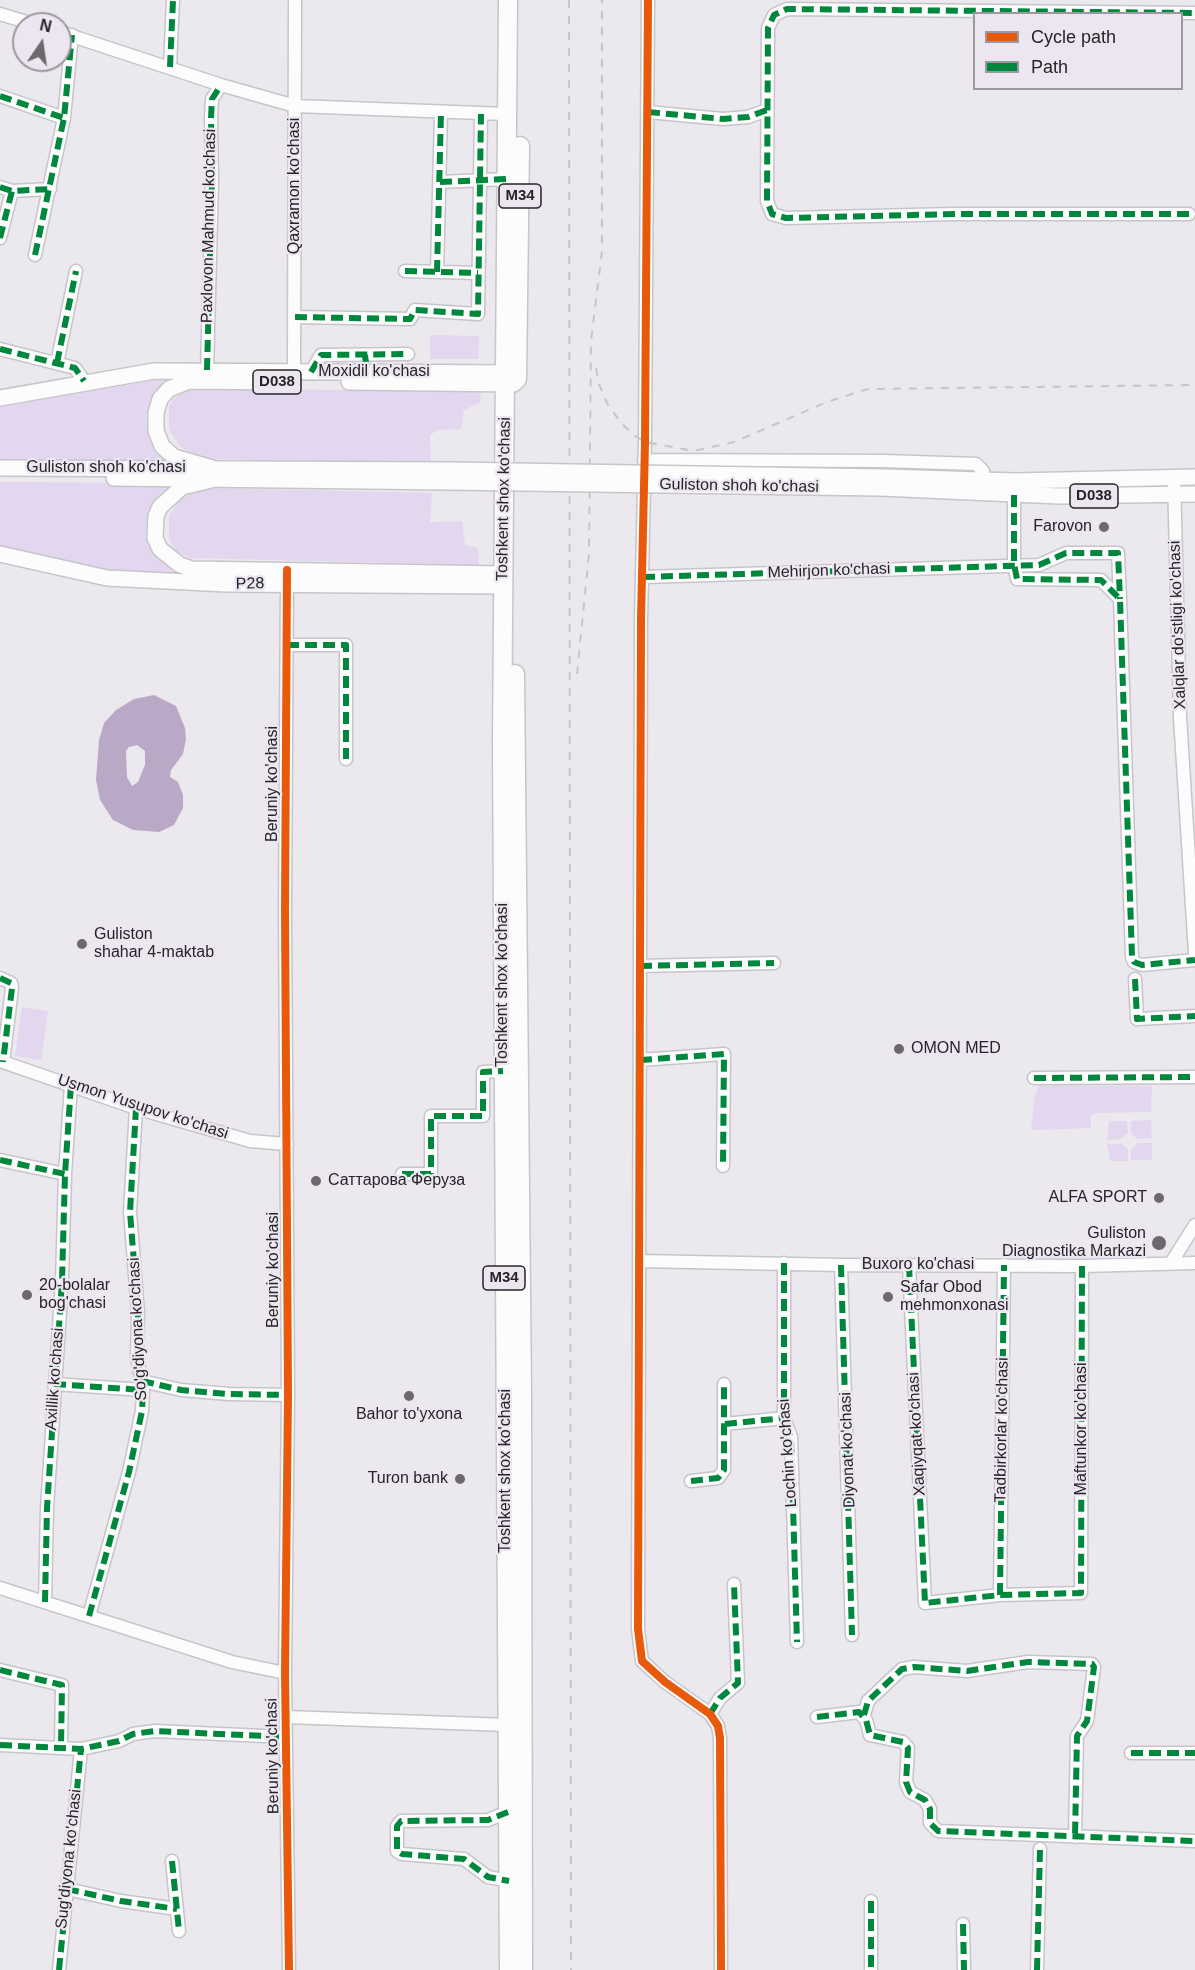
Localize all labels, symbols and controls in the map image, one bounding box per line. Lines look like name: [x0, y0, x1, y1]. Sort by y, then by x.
north arrow: [12, 12, 72, 72]
legend: [973, 12, 1183, 90]
text: N: [38, 16, 53, 36]
text: Cycle path: [1031, 27, 1116, 47]
text: Path: [1031, 57, 1068, 77]
street label: Qaxramon ko'chasi: [285, 118, 305, 254]
street label: Paxlovon Mahmud ko'chasi: [198, 129, 220, 323]
road number: M34: [499, 184, 541, 208]
street label: Moxidil ko'chasi: [318, 362, 430, 382]
road number: D038: [253, 370, 301, 394]
street label: Toshkent shox ko'chasi: [493, 417, 515, 581]
street label: Guliston shoh ko'chasi: [26, 458, 186, 478]
street label: Guliston shoh ko'chasi: [659, 475, 819, 497]
road number: D038: [1070, 484, 1118, 508]
place label: Farovon: [1033, 517, 1092, 537]
marker: Farovon: [1097, 520, 1111, 534]
street label: Xalqlar do'stligi ko'chasi: [1165, 540, 1191, 710]
street label: Mehirjon ko'chasi: [767, 559, 891, 583]
street label: Р28: [236, 574, 264, 594]
street label: Beruniy ko'chasi: [263, 726, 283, 842]
street label: Toshkent shox ko'chasi: [493, 903, 513, 1067]
place label: Guliston shahar 4-maktab: [94, 925, 214, 963]
marker: Guliston shahar 4-maktab: [75, 937, 89, 951]
place label: OMON MED: [911, 1039, 1001, 1059]
marker: OMON MED: [892, 1042, 906, 1056]
street label: Usmon Yusupov ko'chasi: [55, 1070, 231, 1144]
place label: Саттарова Феруза: [328, 1171, 465, 1191]
marker: Саттарова Феруза: [309, 1174, 323, 1188]
place label: ALFA SPORT: [1049, 1188, 1147, 1208]
marker: ALFA SPORT: [1152, 1191, 1166, 1205]
street label: Beruniy ko'chasi: [264, 1212, 284, 1328]
place label: Guliston Diagnostika Markazi: [1002, 1224, 1146, 1262]
marker: Guliston Diagnostika Markazi: [1150, 1234, 1168, 1252]
street label: Buxoro ko'chasi: [862, 1255, 974, 1275]
street label: So'g'diyona ko'chasi: [125, 1257, 151, 1401]
road number: M34: [483, 1266, 525, 1290]
place label: 20-bolalar bog'chasi: [39, 1276, 110, 1314]
place label: Safar Obod mehmonxonasi: [900, 1278, 1008, 1316]
marker: 20-bolalar bog'chasi: [20, 1288, 34, 1302]
marker: Safar Obod mehmonxonasi: [881, 1290, 895, 1304]
street label: Axillik ko'chasi: [42, 1327, 68, 1431]
street label: Tadbirkorlar ko'chasi: [991, 1357, 1013, 1503]
street label: Maftunkor ko'chasi: [1072, 1363, 1092, 1495]
street label: Xaqiyqat ko'chasi: [904, 1372, 930, 1496]
marker: Bahor to'yxona: [402, 1389, 416, 1403]
street label: Toshkent shox ko'chasi: [496, 1389, 516, 1553]
street label: Diyonat ko'chasi: [836, 1392, 860, 1508]
street label: Lochin ko'chasi: [775, 1398, 801, 1508]
place label: Bahor to'yxona: [356, 1405, 462, 1425]
place label: Turon bank: [368, 1469, 448, 1489]
marker: Turon bank: [453, 1472, 467, 1486]
street label: Beruniy ko'chasi: [262, 1698, 284, 1814]
street label: Sug'diyona ko'chasi: [52, 1788, 86, 1930]

